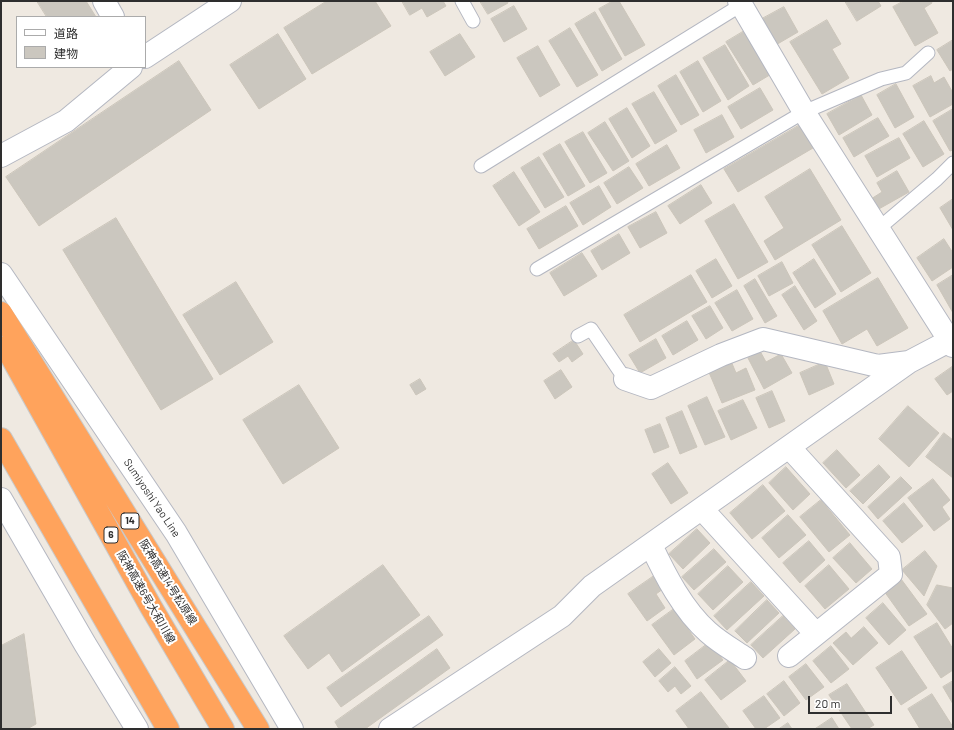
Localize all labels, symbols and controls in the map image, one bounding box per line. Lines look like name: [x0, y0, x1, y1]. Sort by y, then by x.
legend: [16, 16, 146, 68]
text: 道路: [54, 26, 78, 40]
text: 建物: [54, 46, 78, 60]
street label: Sumiyoshi Yao Line: [121, 456, 183, 540]
road number: 14: [121, 513, 139, 529]
road number: 6: [104, 527, 118, 543]
street label: 阪神高速14号松原線: [136, 537, 200, 627]
street label: 阪神高速6号大和川線: [114, 548, 178, 646]
scale bar: [810, 688, 894, 714]
text: 20 m: [815, 696, 841, 710]

